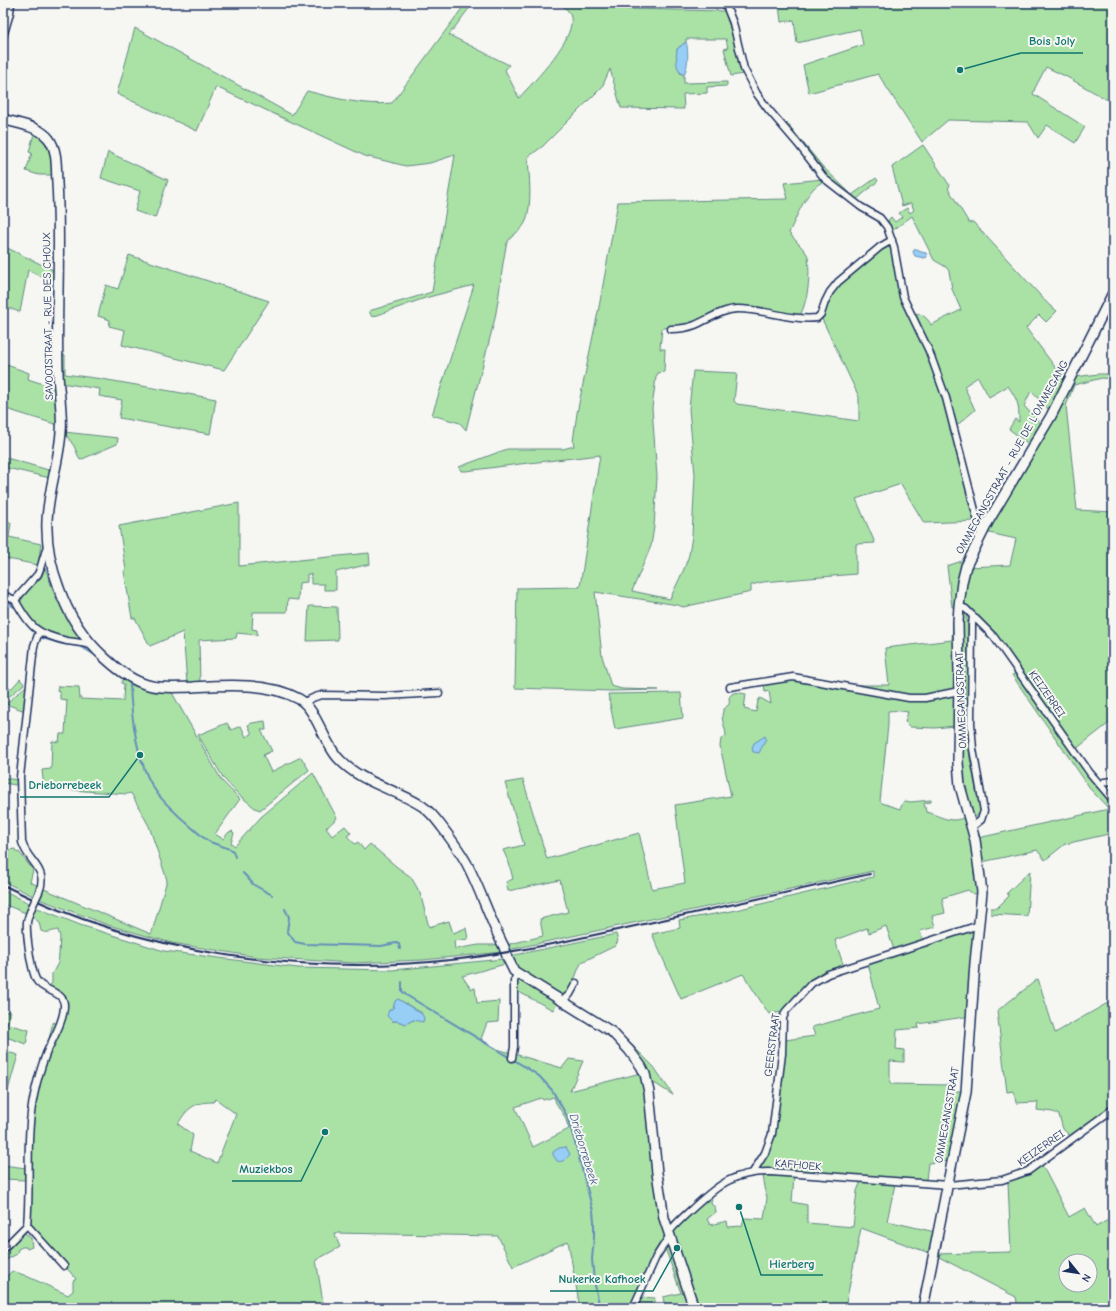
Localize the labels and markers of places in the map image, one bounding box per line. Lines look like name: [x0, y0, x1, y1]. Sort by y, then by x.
callout: Bois Joly: [1021, 29, 1083, 53]
callout: Drieborrebeek: [20, 773, 109, 797]
callout: Muziekbos: [232, 1157, 301, 1181]
callout: Hierberg: [761, 1251, 823, 1275]
callout: Nukerke Kafhoek: [550, 1267, 653, 1291]

